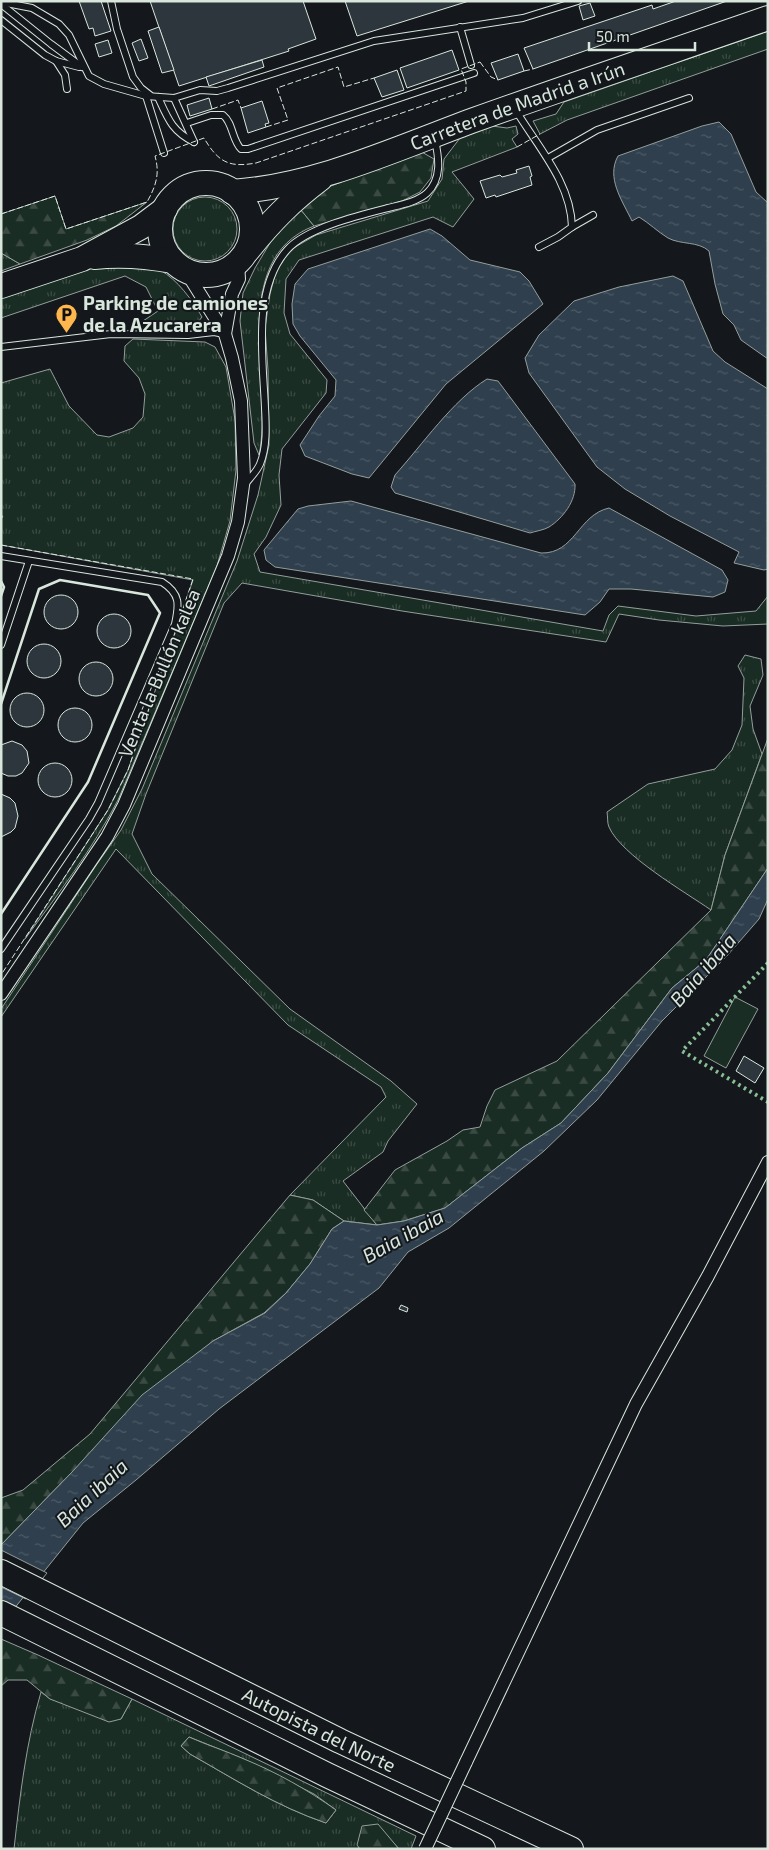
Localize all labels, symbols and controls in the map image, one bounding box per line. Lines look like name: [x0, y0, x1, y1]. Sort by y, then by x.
scale bar: [589, 20, 695, 52]
text: 50 m: [596, 27, 630, 45]
street label: Carretera de Madrid a Irún: [407, 56, 627, 154]
place label: Parking de camiones de la Azucarera: [83, 291, 268, 336]
parking icon: Parking de camiones de la Azucarera: [55, 302, 79, 333]
street label: Venta la Bullón kalea: [113, 585, 204, 760]
water label: Baia ibaia: [664, 928, 740, 1011]
water label: Baia ibaia: [358, 1203, 447, 1267]
water label: Baia ibaia: [51, 1453, 132, 1531]
street label: Autopista del Norte: [239, 1682, 400, 1776]

